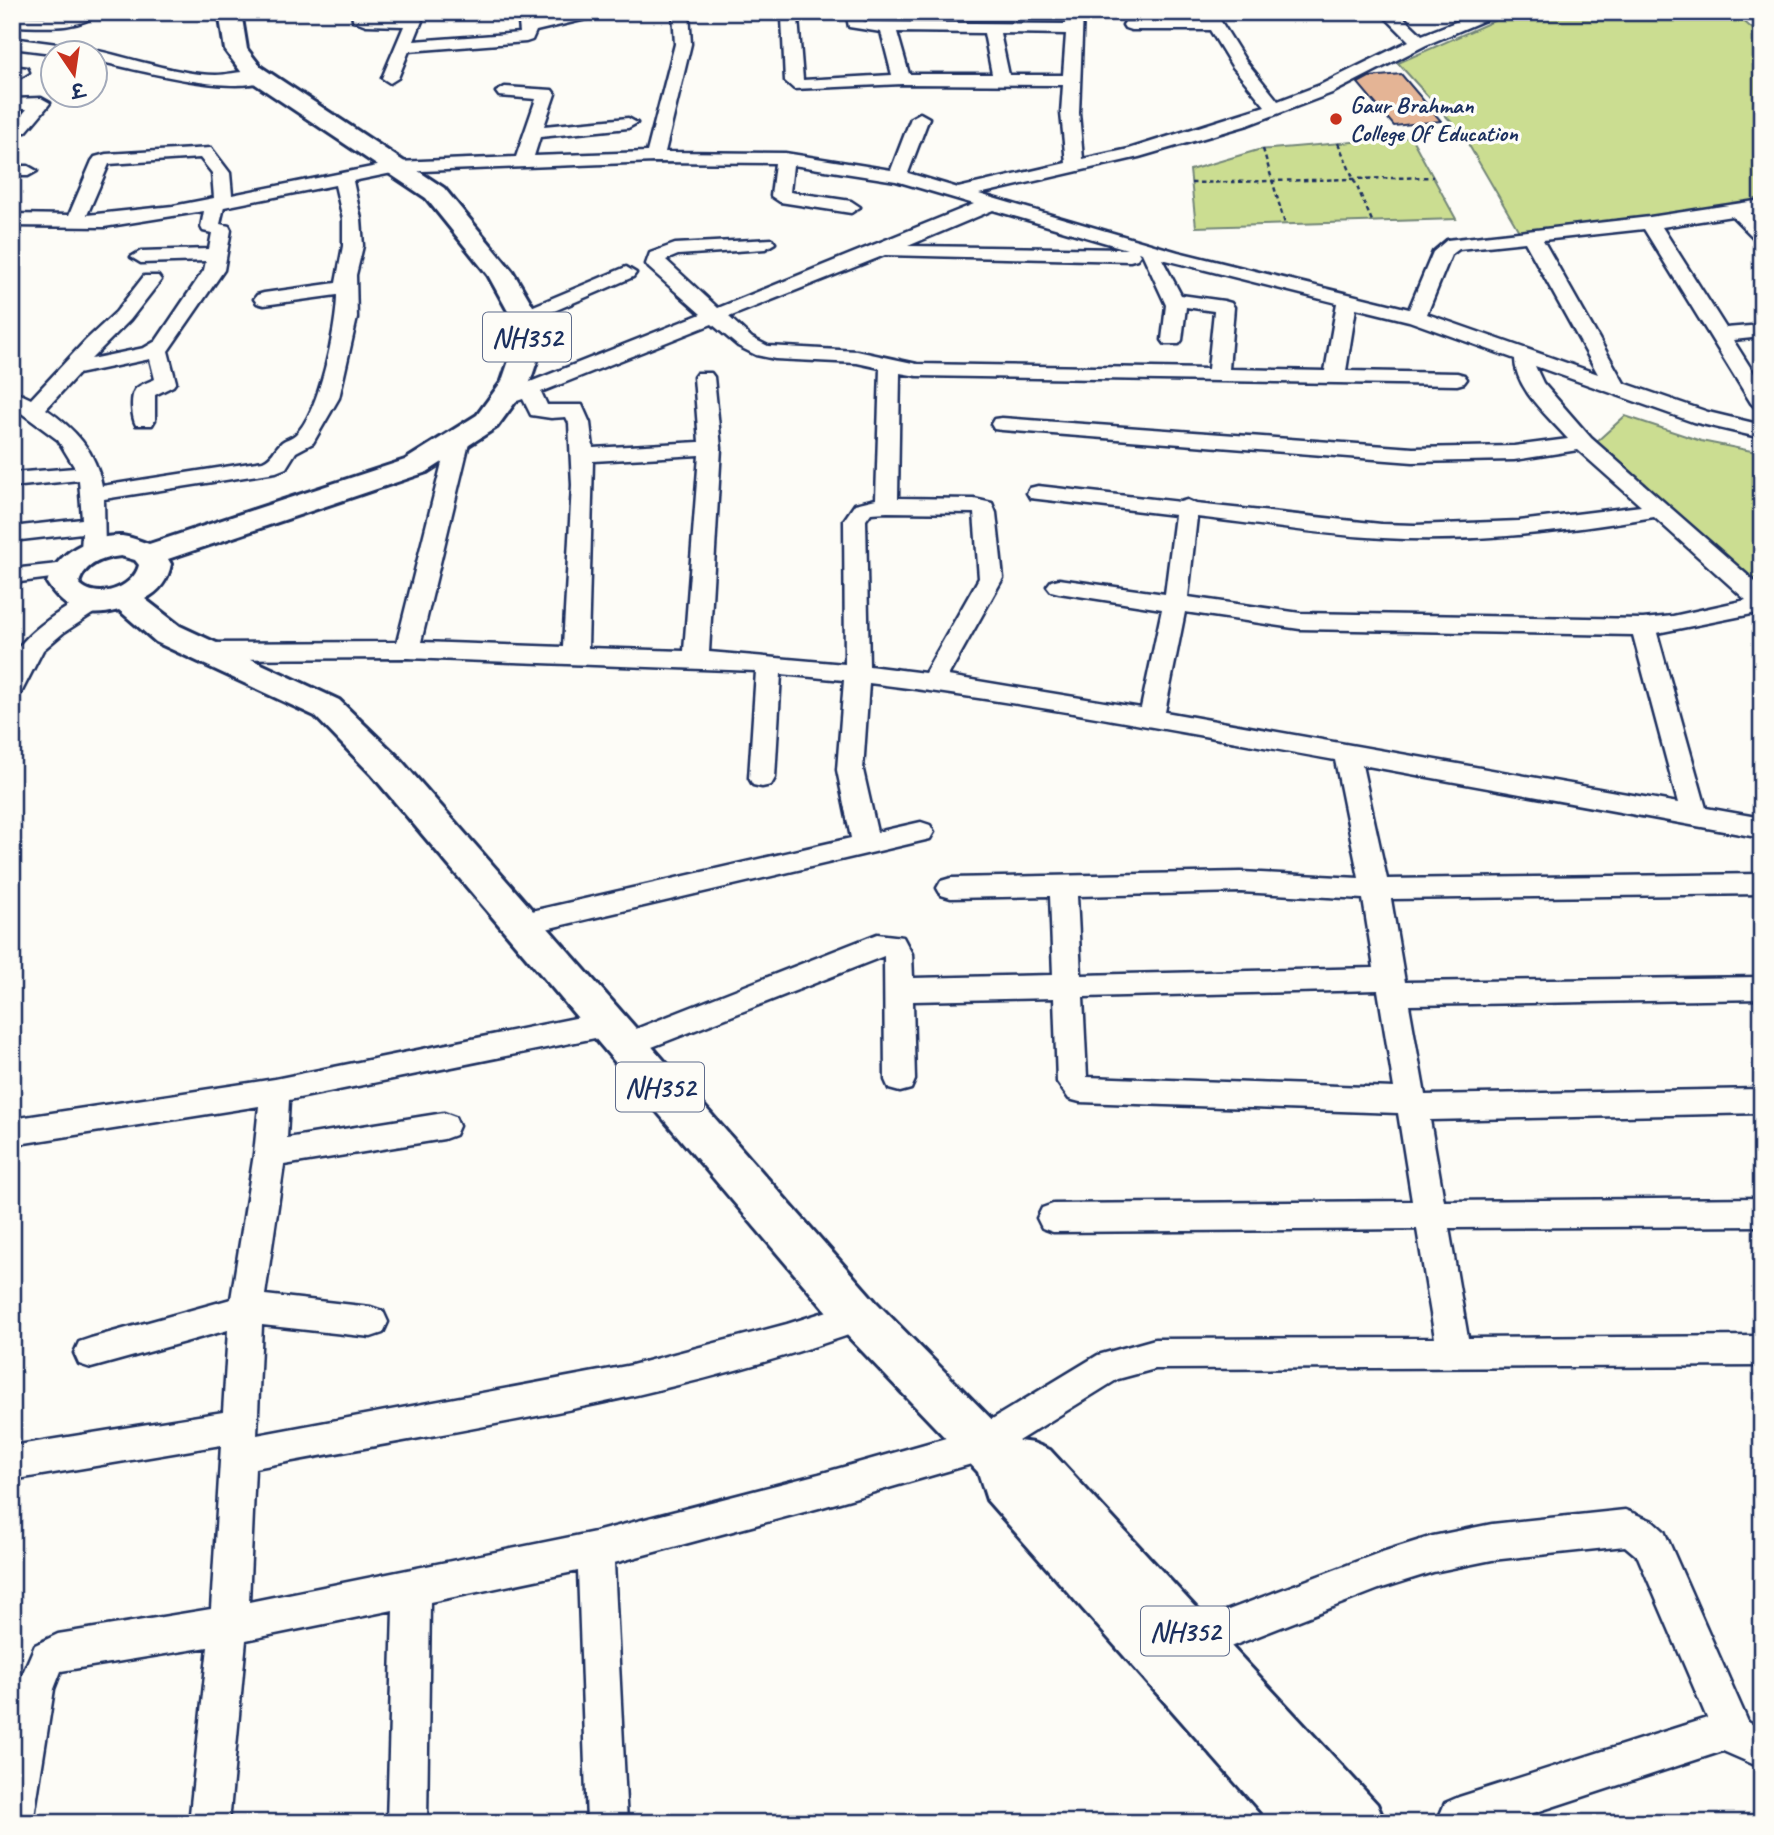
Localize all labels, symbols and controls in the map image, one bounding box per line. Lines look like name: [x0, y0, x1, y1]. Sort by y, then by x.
north arrow: [38, 38, 108, 108]
text: उ: [66, 76, 88, 103]
place label: Gaur Brahman College Of Education: [1350, 90, 1519, 148]
marker: Gaur Brahman College Of Education: [1328, 111, 1344, 127]
road number: NH352: [483, 312, 571, 362]
road number: NH352: [616, 1062, 704, 1112]
road number: NH352: [1141, 1606, 1229, 1656]

